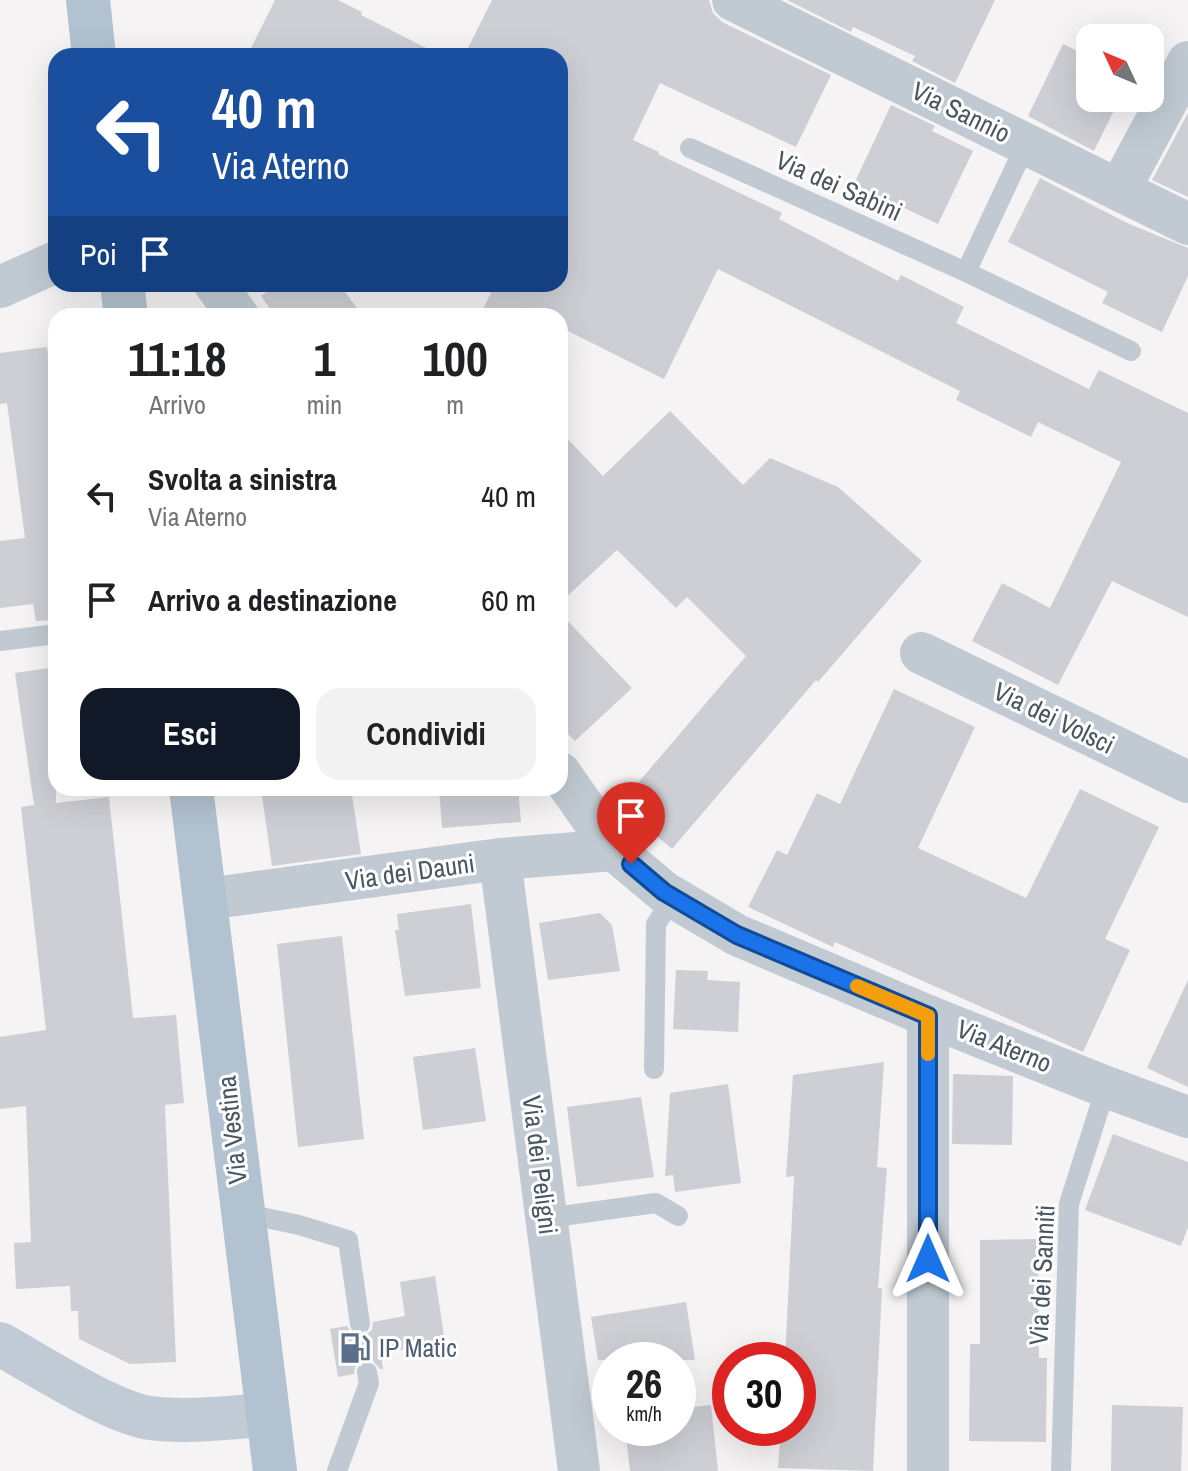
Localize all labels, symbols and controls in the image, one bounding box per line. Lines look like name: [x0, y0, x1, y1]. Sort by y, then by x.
north arrow: [1076, 24, 1164, 112]
map controls: [1076, 24, 1164, 112]
text: 40 m: [212, 70, 317, 145]
street label: Via Sannio: [906, 73, 1016, 150]
icon: left: [80, 80, 184, 184]
text: Via Aterno: [212, 142, 349, 190]
street label: Via dei Sabini: [771, 142, 908, 229]
icon: arrive: [133, 232, 177, 276]
text: Poi: [80, 234, 117, 274]
text: 11:18: [128, 326, 227, 391]
text: 1: [313, 326, 335, 391]
text: 100: [422, 326, 488, 391]
text: Arrivo: [149, 387, 206, 422]
text: min: [307, 387, 342, 422]
text: m: [446, 387, 464, 422]
text: Svolta a sinistra: [148, 459, 337, 499]
icon: left: [80, 474, 124, 518]
text: 40 m: [481, 476, 536, 516]
text: Via Aterno: [148, 499, 247, 534]
icon: arrive: [80, 578, 124, 622]
text: Arrivo a destinazione: [148, 580, 397, 620]
text: 60 m: [481, 580, 536, 620]
street label: Via dei Volsci: [988, 673, 1120, 762]
button: Esci: [80, 688, 300, 780]
button: Condividi: [316, 688, 536, 780]
pin: [597, 782, 665, 864]
icon: arrive: [609, 794, 653, 838]
street label: Via dei Dauni: [343, 845, 477, 898]
street label: Via Aterno: [952, 1011, 1057, 1080]
street label: Via Vestina: [208, 1074, 255, 1186]
street label: Via dei Peligni: [515, 1094, 566, 1236]
street label: Via dei Sanniti: [1020, 1204, 1063, 1346]
position arrow: [886, 1217, 970, 1301]
place label: IP Matic: [379, 1330, 457, 1365]
fuel station icon: IP Matic: [338, 1331, 372, 1365]
speed limit sign: 30: [712, 1342, 816, 1446]
text: 26: [626, 1357, 662, 1410]
text: km/h: [626, 1400, 662, 1427]

